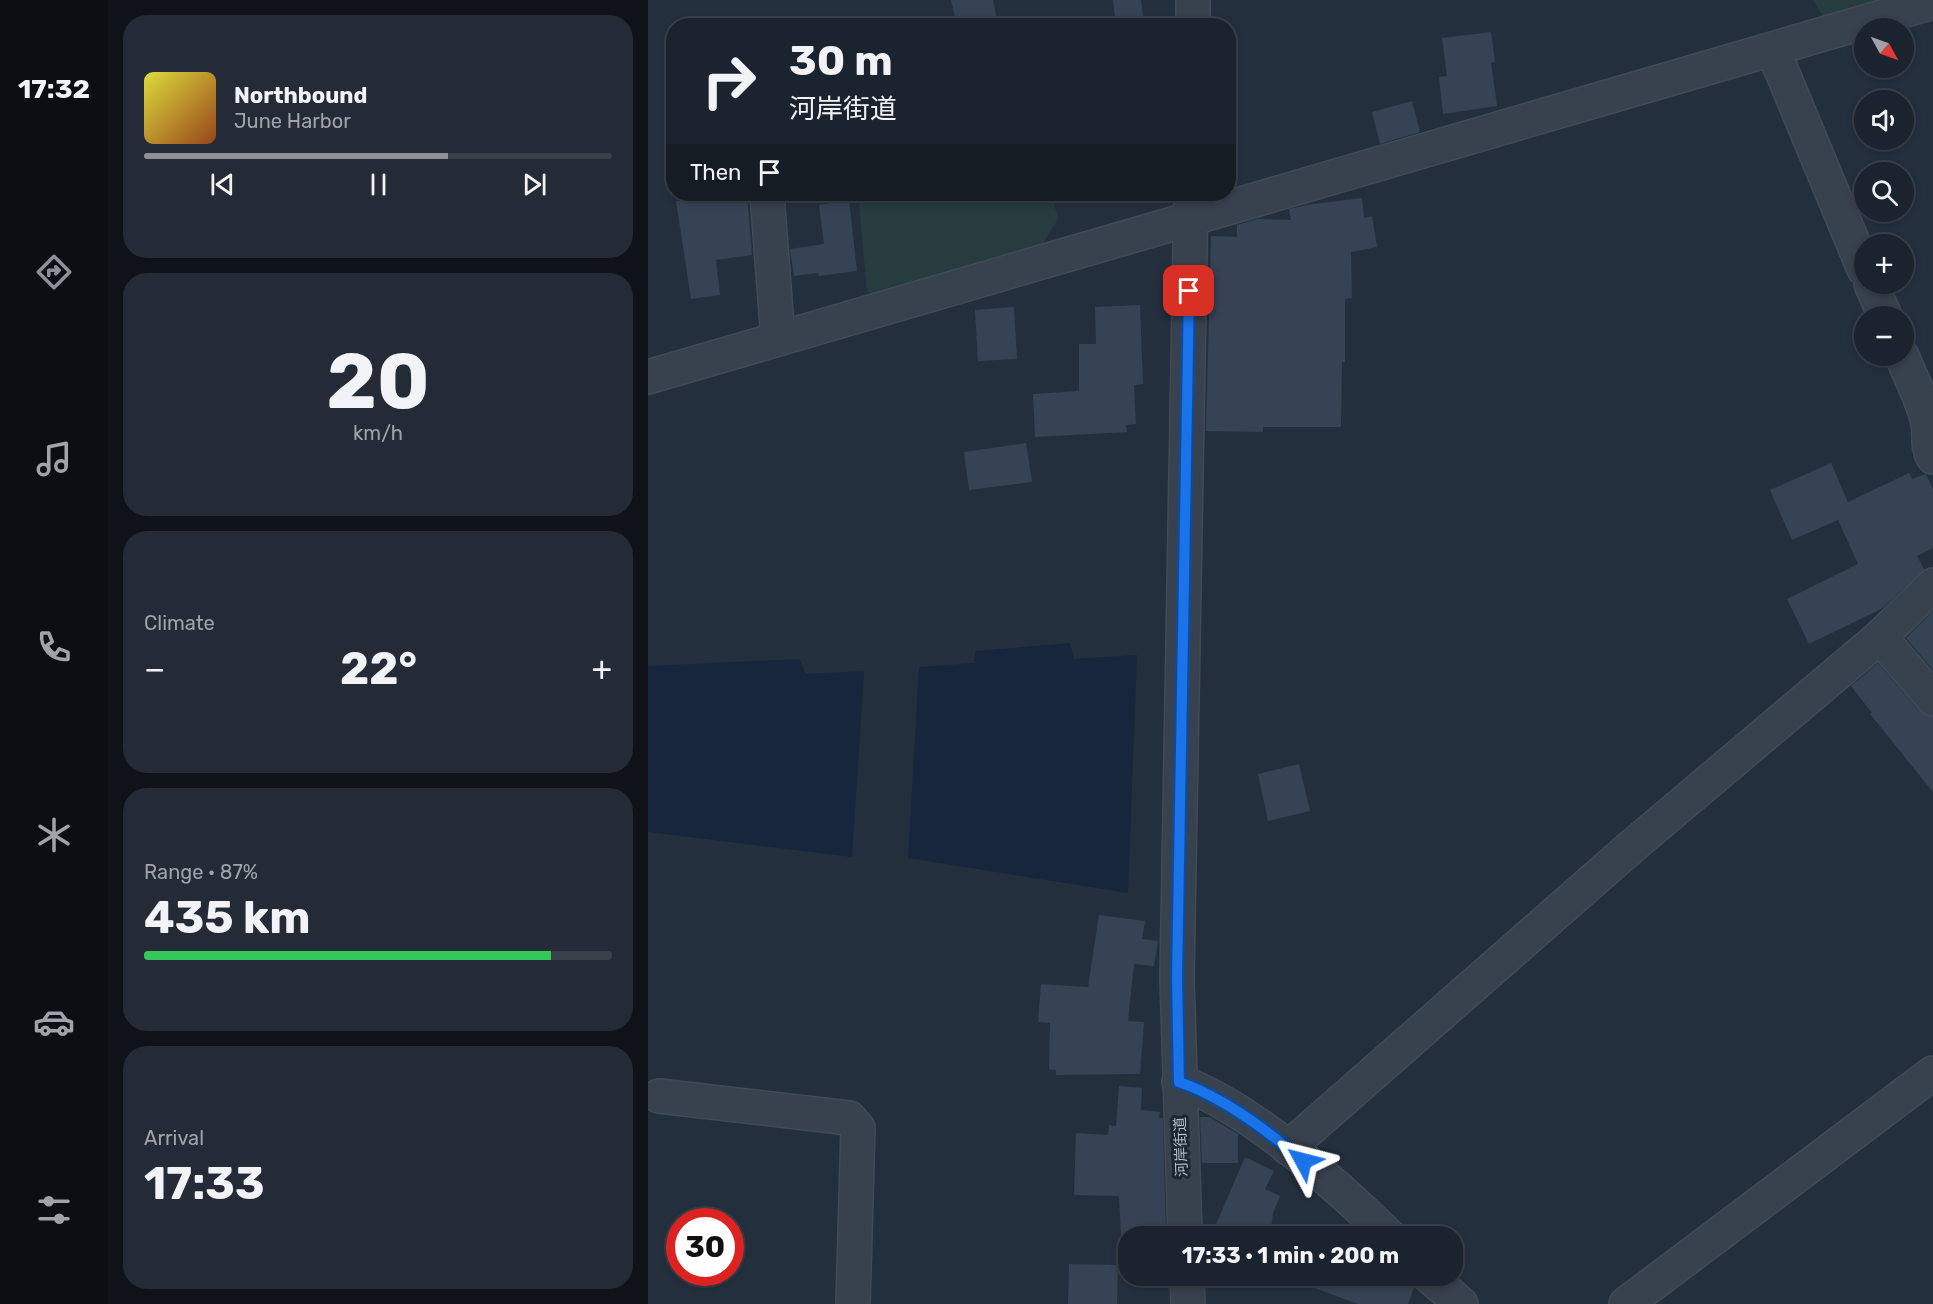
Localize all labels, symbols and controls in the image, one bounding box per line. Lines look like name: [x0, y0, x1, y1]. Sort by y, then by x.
north arrow: [1854, 18, 1914, 78]
map controls: [1854, 18, 1914, 366]
text: 30 m: [789, 36, 893, 86]
icon: right: [690, 42, 768, 120]
text: 17:32: [18, 73, 90, 105]
text: Northbound: [234, 82, 367, 109]
button: sound: [1854, 90, 1914, 150]
text: 河岸街道: [789, 93, 897, 125]
text: June Harbor: [234, 109, 351, 133]
icon: arrive: [753, 156, 786, 189]
text: Then: [690, 159, 741, 186]
button: search: [1854, 162, 1914, 222]
icon: previous: [206, 168, 239, 201]
icon: pause: [362, 168, 395, 201]
icon: next: [518, 168, 551, 201]
button: +: [1854, 234, 1914, 294]
icon: directions: [33, 251, 75, 293]
pin: [1163, 265, 1214, 316]
icon: arrive: [1172, 274, 1205, 307]
button: −: [1854, 306, 1914, 366]
text: 20: [326, 335, 430, 428]
text: km/h: [353, 421, 403, 445]
icon: music: [33, 438, 75, 480]
text: Climate: [144, 611, 215, 635]
icon: phone: [33, 626, 75, 668]
text: 22°: [340, 642, 417, 695]
text: −: [144, 649, 165, 688]
text: +: [591, 649, 612, 688]
icon: climate: [33, 814, 75, 856]
text: Range · 87%: [144, 860, 258, 884]
text: 435 km: [144, 891, 311, 944]
icon: car: [33, 1001, 75, 1043]
street label: 河岸街道: [1171, 1117, 1191, 1177]
text: Arrival: [144, 1126, 204, 1150]
position arrow: [1271, 1129, 1335, 1193]
text: 17:33: [144, 1157, 265, 1210]
icon: filters: [33, 1189, 75, 1231]
speed limit sign: 30: [666, 1208, 744, 1286]
text: 17:33 · 1 min · 200 m: [1182, 1242, 1399, 1269]

